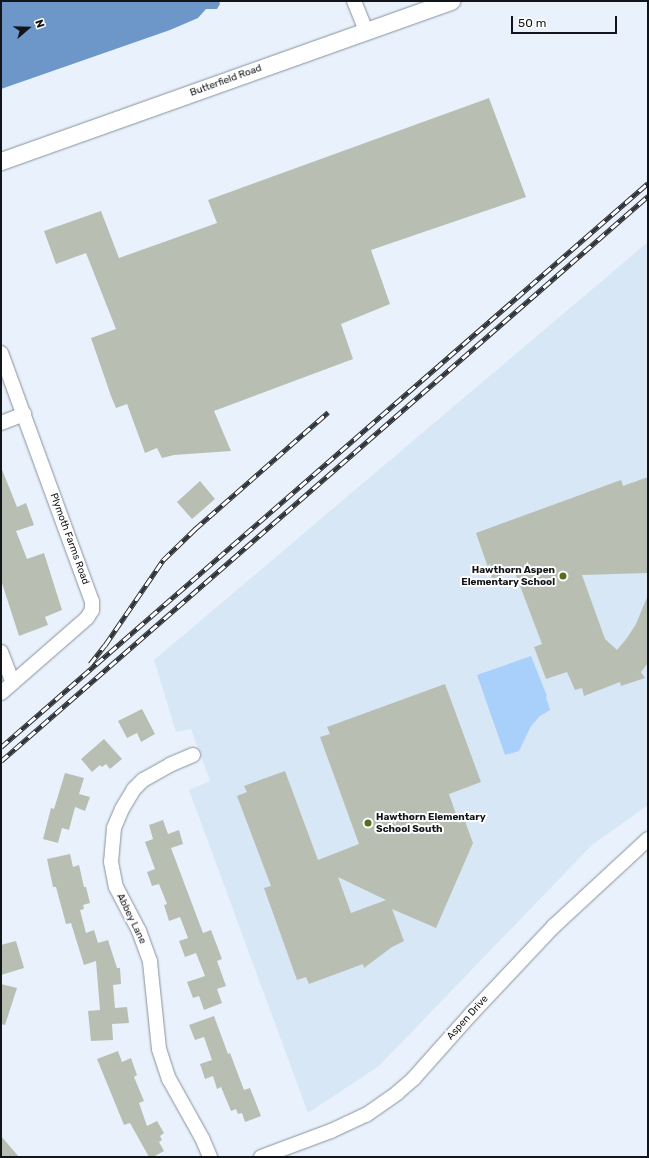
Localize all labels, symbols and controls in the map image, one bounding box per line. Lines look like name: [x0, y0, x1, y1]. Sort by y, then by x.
north arrow: [8, 8, 48, 48]
scale bar: [513, 8, 619, 34]
text: 50 m: [518, 16, 546, 30]
text: N: [32, 18, 47, 30]
street label: Butterfield Road: [188, 62, 264, 100]
street label: Plymoth Farms Road: [47, 492, 91, 586]
place label: Hawthorn Aspen Elementary School: [461, 564, 555, 588]
marker: Hawthorn Aspen Elementary School: [558, 571, 568, 581]
place label: Hawthorn Elementary School South: [376, 811, 486, 834]
marker: Hawthorn Elementary School South: [363, 818, 373, 828]
street label: Abbey Lane: [114, 892, 148, 946]
street label: Aspen Drive: [445, 993, 491, 1043]

